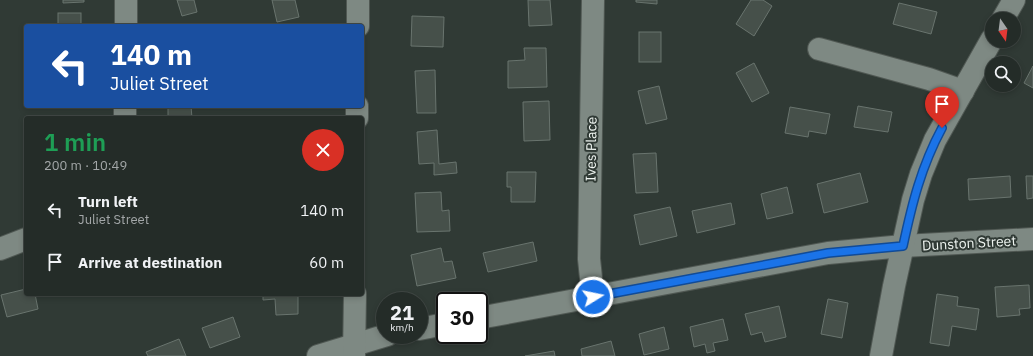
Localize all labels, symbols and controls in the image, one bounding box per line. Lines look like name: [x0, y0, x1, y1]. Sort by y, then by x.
north arrow: [985, 12, 1021, 48]
map controls: [985, 12, 1021, 92]
text: 140 m: [110, 36, 192, 73]
icon: left: [44, 40, 96, 92]
button: search: [985, 56, 1021, 92]
text: Juliet Street: [110, 72, 209, 95]
pin: [925, 87, 959, 128]
icon: arrive: [931, 93, 953, 115]
street label: Ives Place: [581, 116, 601, 181]
text: 1 min: [44, 126, 106, 158]
button: close: [302, 129, 344, 171]
text: 200 m · 10:49: [44, 157, 127, 174]
text: Turn left: [78, 192, 138, 211]
icon: left: [44, 199, 66, 221]
text: 140 m: [300, 201, 344, 220]
text: Juliet Street: [78, 211, 149, 228]
street label: Dunston Street: [921, 232, 1017, 254]
icon: arrive: [44, 251, 66, 273]
text: Arrive at destination: [78, 253, 222, 272]
text: 60 m: [309, 253, 344, 272]
position arrow: [572, 276, 614, 318]
speed limit sign: 30: [436, 292, 488, 344]
text: 21: [390, 299, 414, 326]
text: km/h: [390, 321, 414, 334]

